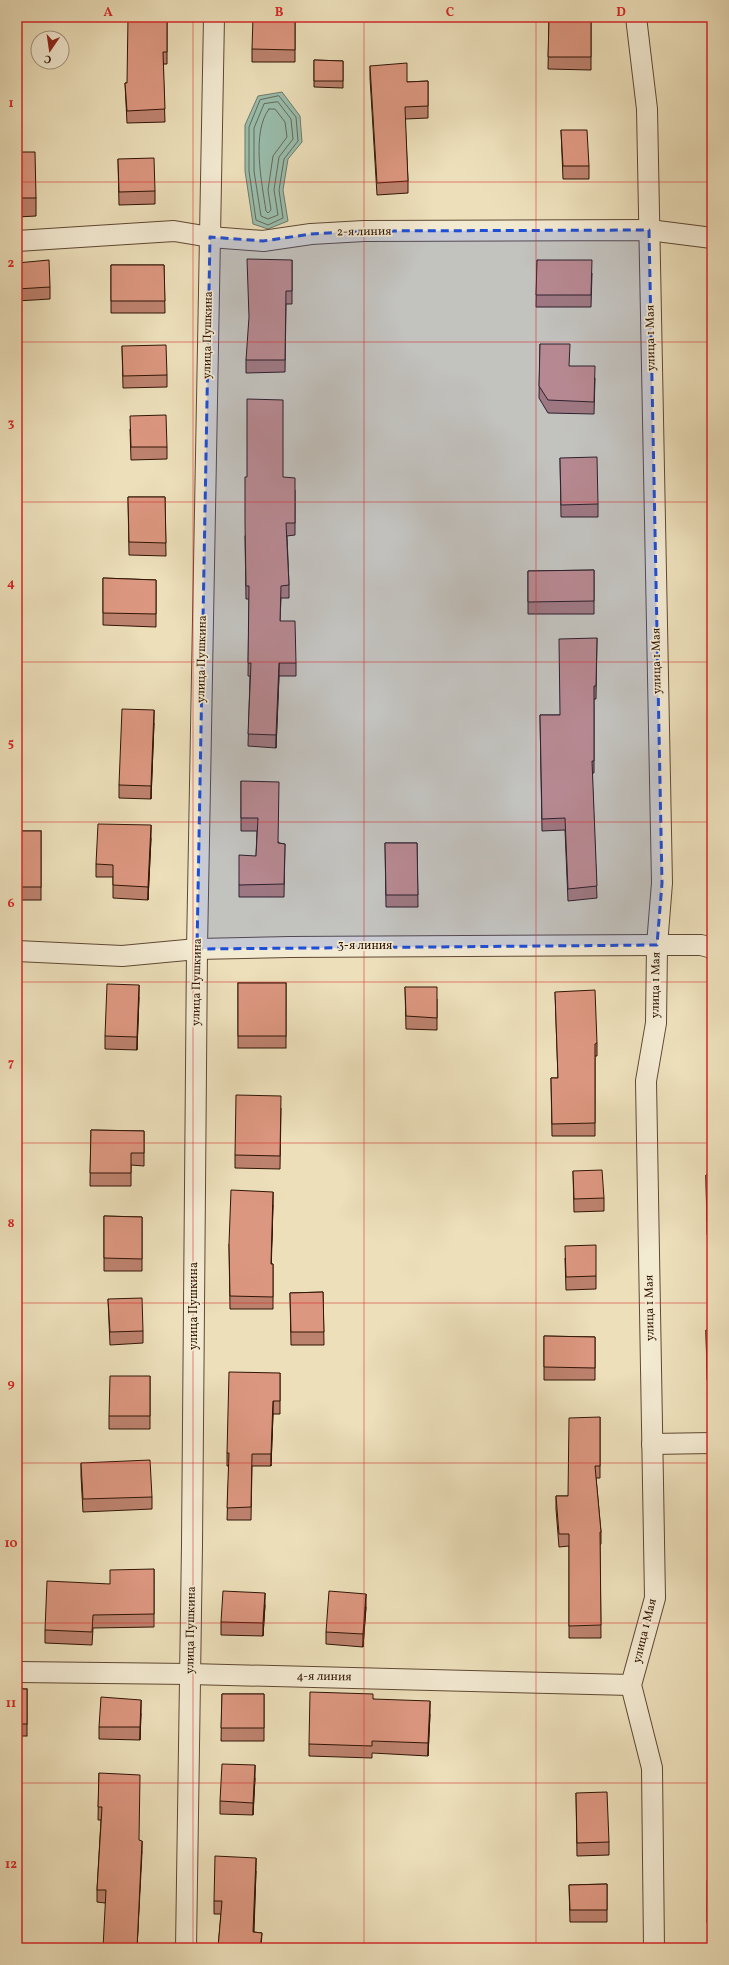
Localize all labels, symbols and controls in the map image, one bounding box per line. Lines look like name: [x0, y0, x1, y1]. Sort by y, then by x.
text: A: [103, 4, 113, 22]
text: B: [275, 4, 284, 22]
text: C: [446, 4, 454, 22]
text: D: [616, 4, 626, 22]
north arrow: [30, 30, 70, 70]
text: С: [43, 50, 53, 66]
text: 1: [8, 95, 14, 113]
street label: 2-я линия: [336, 224, 392, 240]
text: 2: [8, 255, 15, 273]
street label: улица Пушкина: [199, 291, 217, 379]
street label: улица 1 Мая: [642, 305, 660, 371]
text: 3: [8, 415, 15, 433]
text: 4: [7, 575, 15, 593]
street label: улица Пушкина: [193, 615, 211, 703]
street label: улица 1 Мая: [648, 628, 666, 694]
text: 5: [8, 735, 14, 753]
text: 6: [7, 895, 15, 913]
street label: улица Пушкина: [188, 938, 206, 1026]
street label: 3-я линия: [338, 938, 392, 954]
street label: улица 1 Мая: [647, 952, 665, 1018]
text: 7: [8, 1055, 14, 1073]
text: 8: [7, 1215, 15, 1233]
street label: улица Пушкина: [186, 1262, 202, 1350]
street label: улица 1 Мая: [641, 1275, 659, 1341]
text: 9: [7, 1375, 15, 1393]
text: 10: [4, 1535, 18, 1553]
street label: улица Пушкина: [182, 1586, 200, 1674]
street label: улица 1 Мая: [629, 1597, 661, 1665]
street label: 4-я линия: [296, 1669, 352, 1685]
text: 11: [6, 1695, 16, 1713]
text: 12: [5, 1856, 17, 1874]

